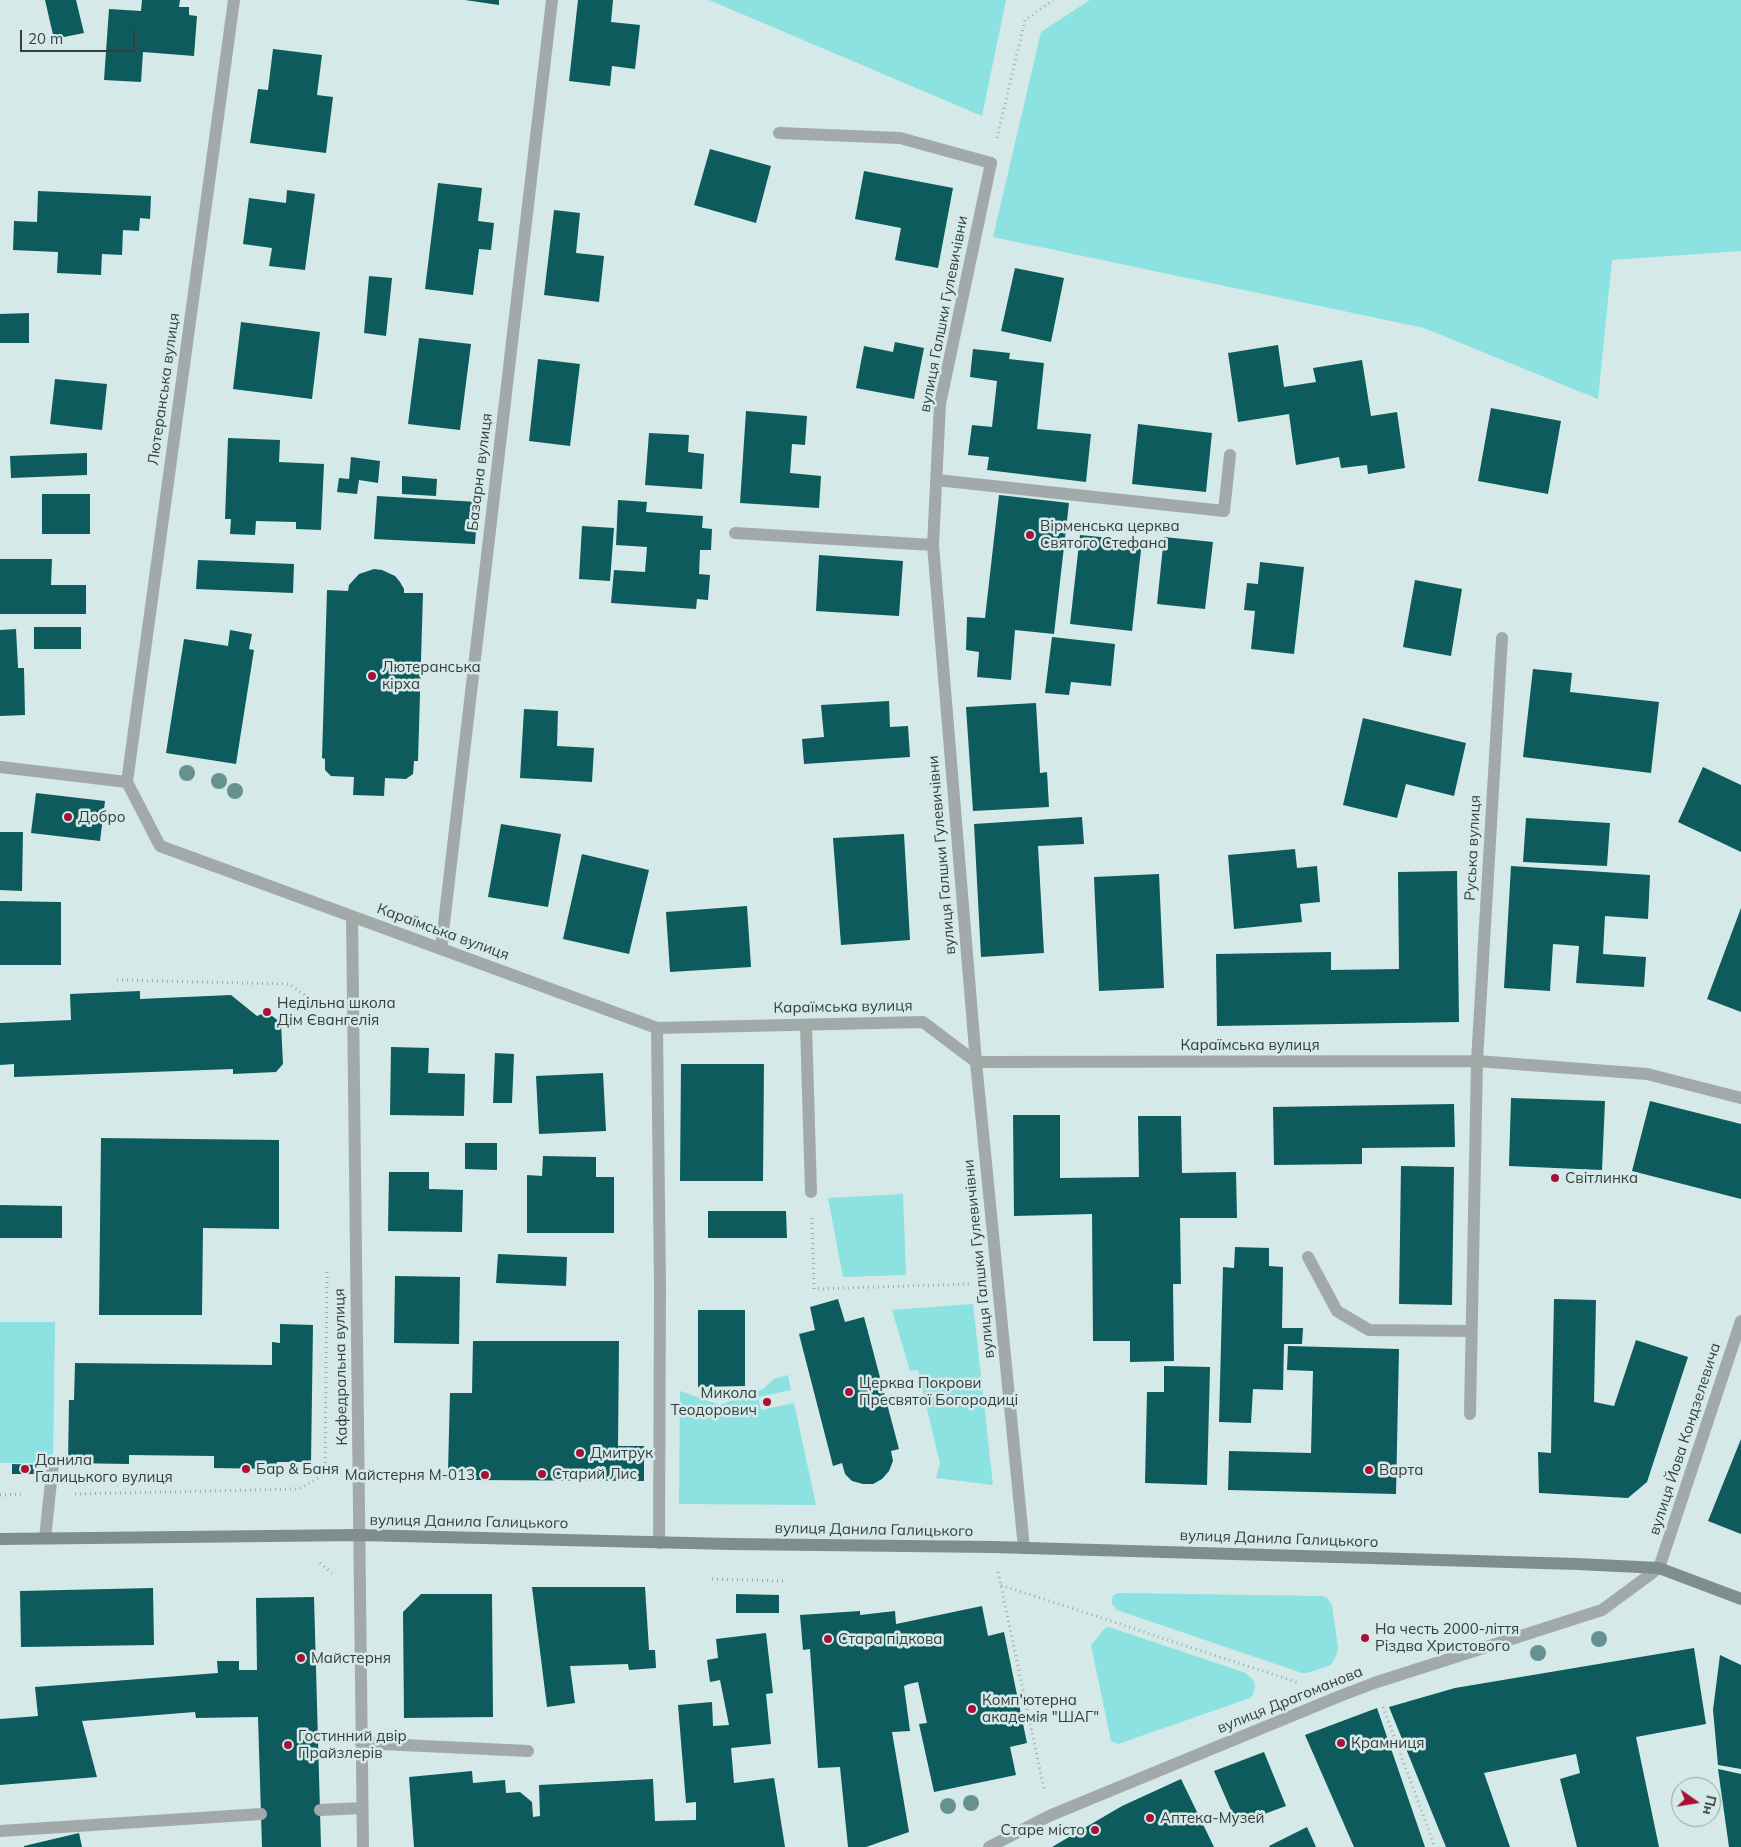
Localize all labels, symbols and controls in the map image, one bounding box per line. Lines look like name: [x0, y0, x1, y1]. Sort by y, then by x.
scale bar: [22, 20, 138, 52]
text: 20 m: [28, 29, 63, 48]
street label: вулиця Галшки Гулевичівни: [916, 214, 972, 414]
street label: Лютеранська вулиця: [144, 312, 184, 466]
street label: Базарна вулиця: [464, 412, 496, 532]
place label: Вірменська церква Святого Стефана: [1040, 517, 1180, 552]
marker: Вірменська церква Святого Стефана: [1024, 529, 1036, 541]
place label: Лютеранська кірха: [382, 658, 481, 693]
marker: Лютеранська кірха: [366, 670, 378, 682]
street label: вулиця Галшки Гулевичівни: [924, 755, 960, 955]
street label: Руська вулиця: [1461, 795, 1485, 901]
place label: Добро: [78, 808, 125, 826]
marker: Добро: [62, 811, 74, 823]
street label: Караїмська вулиця: [375, 900, 511, 964]
place label: Недільна школа Дім Євангелія: [277, 994, 396, 1029]
street label: Караїмська вулиця: [773, 997, 913, 1017]
marker: Недільна школа Дім Євангелія: [261, 1006, 273, 1018]
street label: Караїмська вулиця: [1180, 1036, 1320, 1054]
street label: вулиця Галшки Гулевичівни: [960, 1159, 998, 1359]
place label: Світлинка: [1565, 1169, 1638, 1187]
marker: Світлинка: [1549, 1172, 1561, 1184]
street label: Кафедральна вулиця: [331, 1288, 351, 1446]
street label: вулиця Йова Кондзелевича: [1645, 1341, 1725, 1537]
place label: Церква Покрови Пресвятої Богородиці: [859, 1374, 1018, 1409]
place label: Микола Теодорович: [671, 1384, 757, 1419]
marker: Церква Покрови Пресвятої Богородиці: [843, 1386, 855, 1398]
marker: Микола Теодорович: [761, 1396, 773, 1408]
place label: Дмитрук: [590, 1444, 653, 1462]
marker: Дмитрук: [574, 1447, 586, 1459]
place label: Данила Галицького вулиця: [35, 1451, 173, 1486]
place label: Бар & Баня: [256, 1460, 339, 1478]
place label: Варта: [1379, 1461, 1423, 1479]
marker: Данила Галицького вулиця: [19, 1463, 31, 1475]
marker: Бар & Баня: [240, 1463, 252, 1475]
marker: Варта: [1363, 1464, 1375, 1476]
place label: Старий Лис: [552, 1465, 637, 1483]
place label: Майстерня М-013: [345, 1466, 475, 1484]
marker: Старий Лис: [536, 1468, 548, 1480]
marker: Майстерня М-013: [479, 1469, 491, 1481]
street label: вулиця Данила Галицького: [369, 1511, 569, 1533]
street label: вулиця Данила Галицького: [774, 1519, 974, 1541]
street label: вулиця Данила Галицького: [1179, 1527, 1379, 1551]
place label: На честь 2000-ліття Різдва Христового: [1375, 1620, 1519, 1655]
place label: Стара підкова: [838, 1630, 943, 1648]
marker: На честь 2000-ліття Різдва Христового: [1359, 1632, 1371, 1644]
marker: Стара підкова: [822, 1633, 834, 1645]
place label: Майстерня: [311, 1649, 391, 1667]
marker: Майстерня: [295, 1652, 307, 1664]
street label: вулиця Драгоманова: [1215, 1663, 1365, 1737]
place label: Комп'ютерна академія "ШАГ": [982, 1691, 1099, 1726]
marker: Комп'ютерна академія "ШАГ": [966, 1703, 978, 1715]
place label: Гостинний двір Прайзлерів: [298, 1727, 407, 1762]
place label: Крамниця: [1351, 1734, 1425, 1752]
marker: Крамниця: [1335, 1737, 1347, 1749]
marker: Гостинний двір Прайзлерів: [282, 1739, 294, 1751]
north arrow: [1671, 1777, 1721, 1827]
text: Пн: [1699, 1794, 1721, 1817]
place label: Аптека-Музей: [1160, 1809, 1265, 1827]
marker: Аптека-Музей: [1144, 1812, 1156, 1824]
place label: Старе місто: [1000, 1821, 1085, 1839]
marker: Старе місто: [1089, 1824, 1101, 1836]

